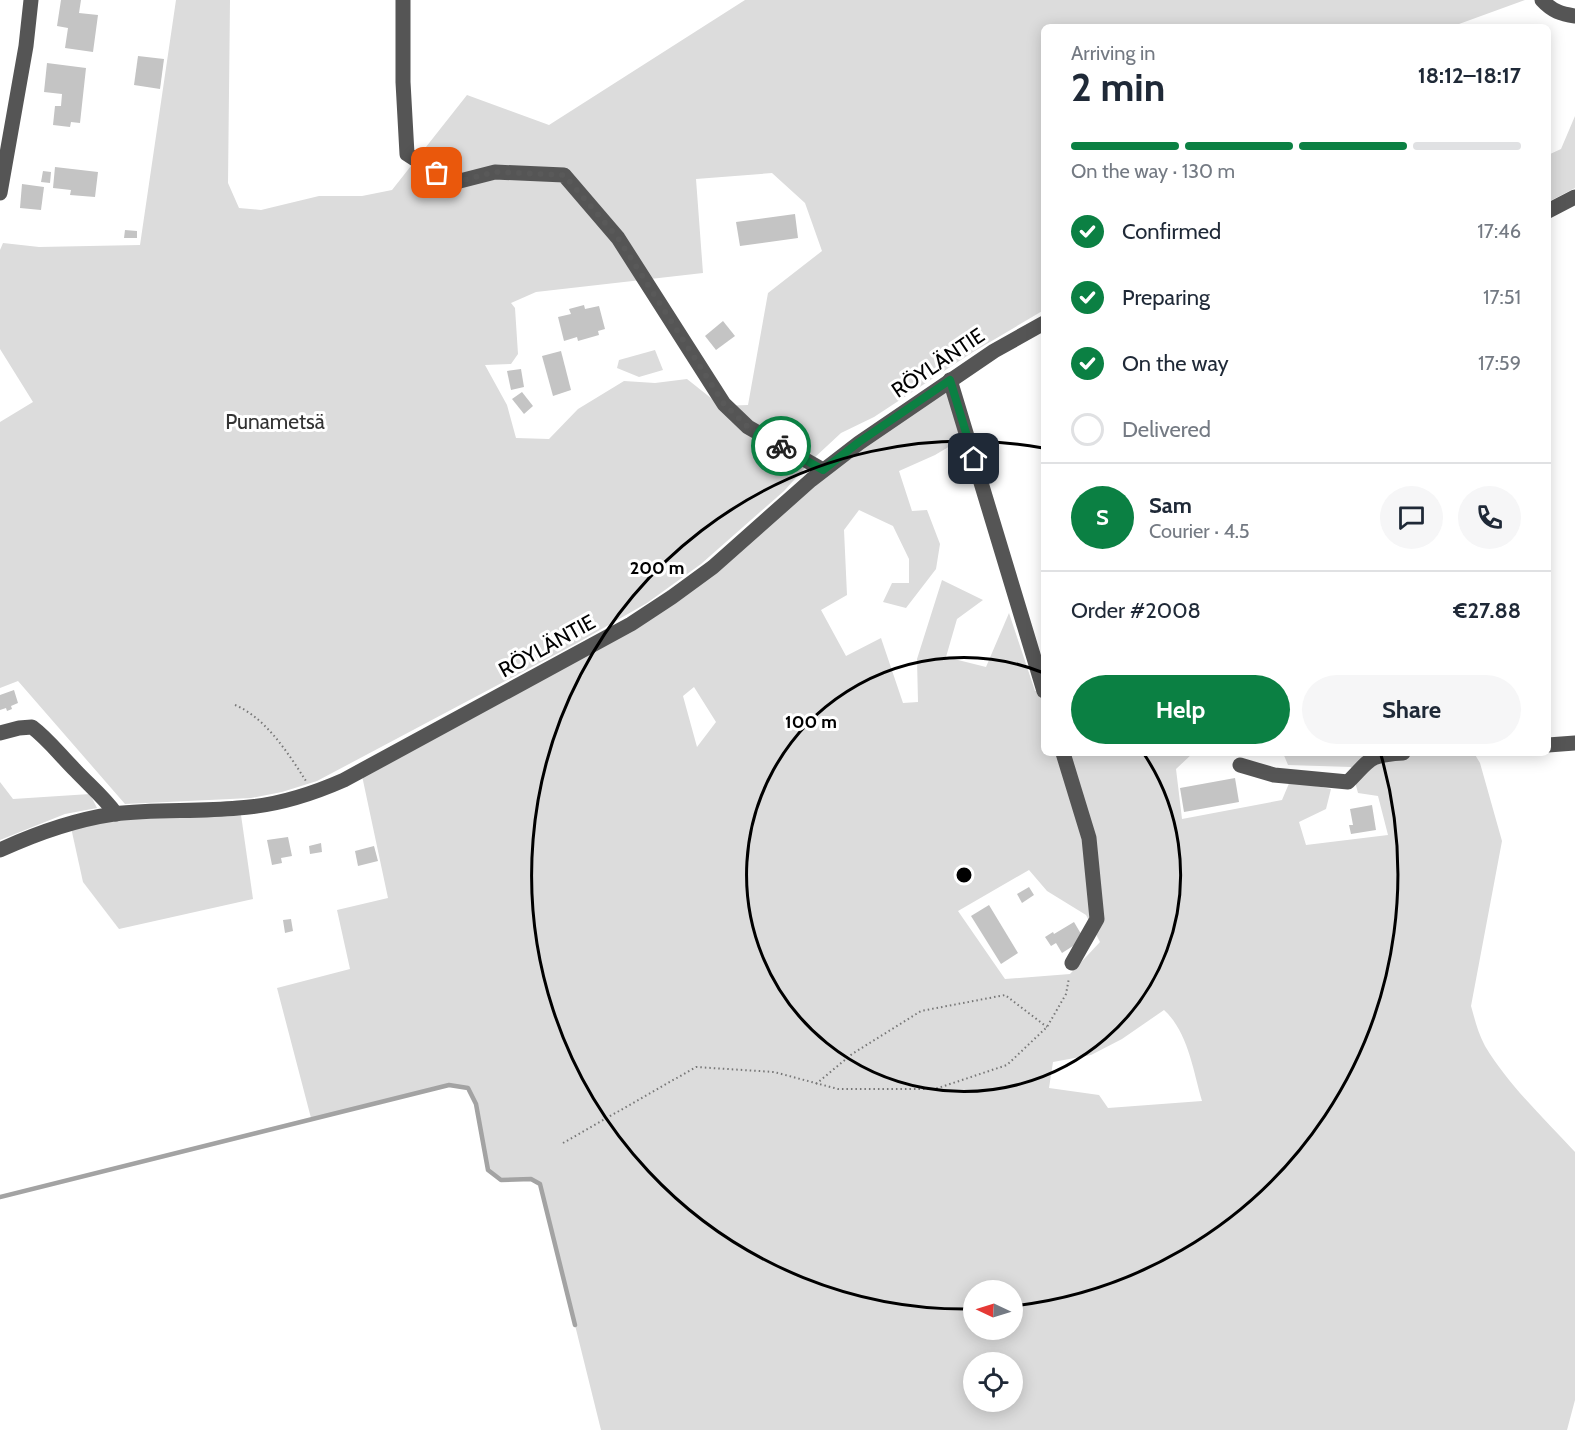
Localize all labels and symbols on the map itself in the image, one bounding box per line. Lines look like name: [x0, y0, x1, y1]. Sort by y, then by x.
pin: [411, 147, 462, 198]
street label: RÖYLÄNTIE: [887, 322, 989, 403]
park label: Punametsä: [225, 409, 325, 434]
courier: [751, 416, 811, 476]
pin: [948, 433, 999, 484]
text: 200 m: [630, 557, 684, 579]
street label: RÖYLÄNTIE: [494, 609, 599, 682]
text: 100 m: [785, 711, 837, 733]
centre of rings: [954, 865, 974, 885]
north arrow: [963, 1280, 1023, 1340]

